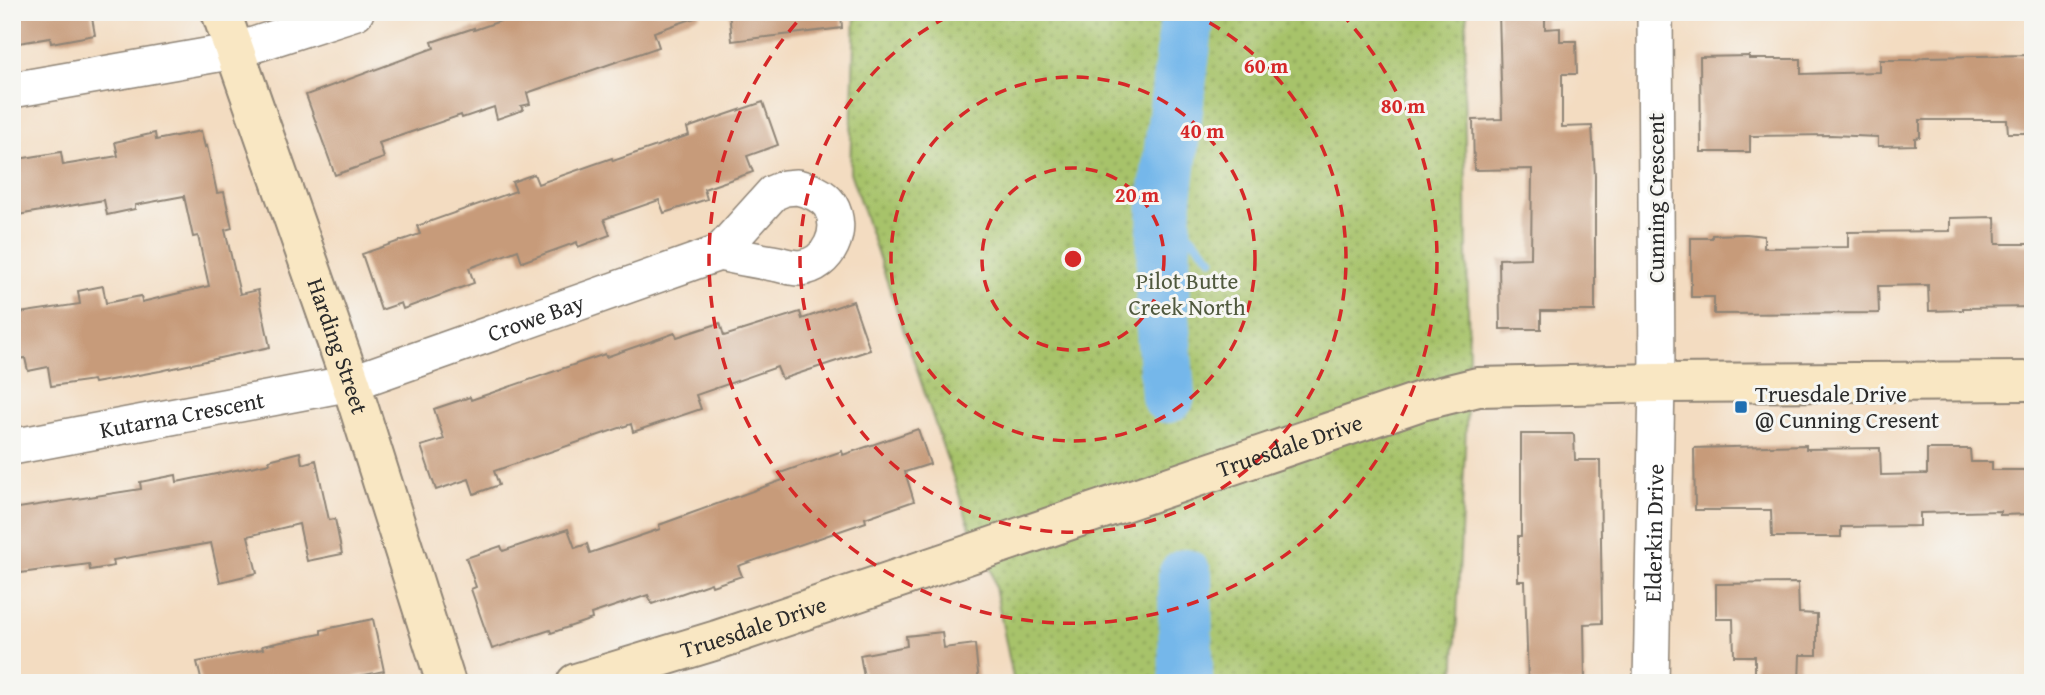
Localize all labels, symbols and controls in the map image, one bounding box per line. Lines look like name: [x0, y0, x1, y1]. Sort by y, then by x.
text: 60 m: [1244, 50, 1288, 81]
text: 80 m: [1381, 90, 1425, 121]
street label: Cunning Crescent: [1639, 113, 1672, 283]
text: 40 m: [1180, 115, 1224, 146]
text: 20 m: [1115, 179, 1159, 210]
centre of rings: [1061, 247, 1085, 271]
park label: Pilot Butte Creek North: [1128, 264, 1246, 323]
street label: Harding Street: [300, 274, 377, 418]
street label: Crowe Bay: [483, 285, 589, 349]
place label: Truesdale Drive @ Cunning Cresent: [1755, 377, 1939, 436]
street label: Kutarna Crescent: [97, 383, 267, 446]
marker: Truesdale Drive @ Cunning Cresent: [1733, 399, 1749, 415]
street label: Truesdale Drive: [1212, 405, 1367, 485]
street label: Elderkin Drive: [1636, 463, 1671, 603]
street label: Truesdale Drive: [676, 587, 831, 666]

